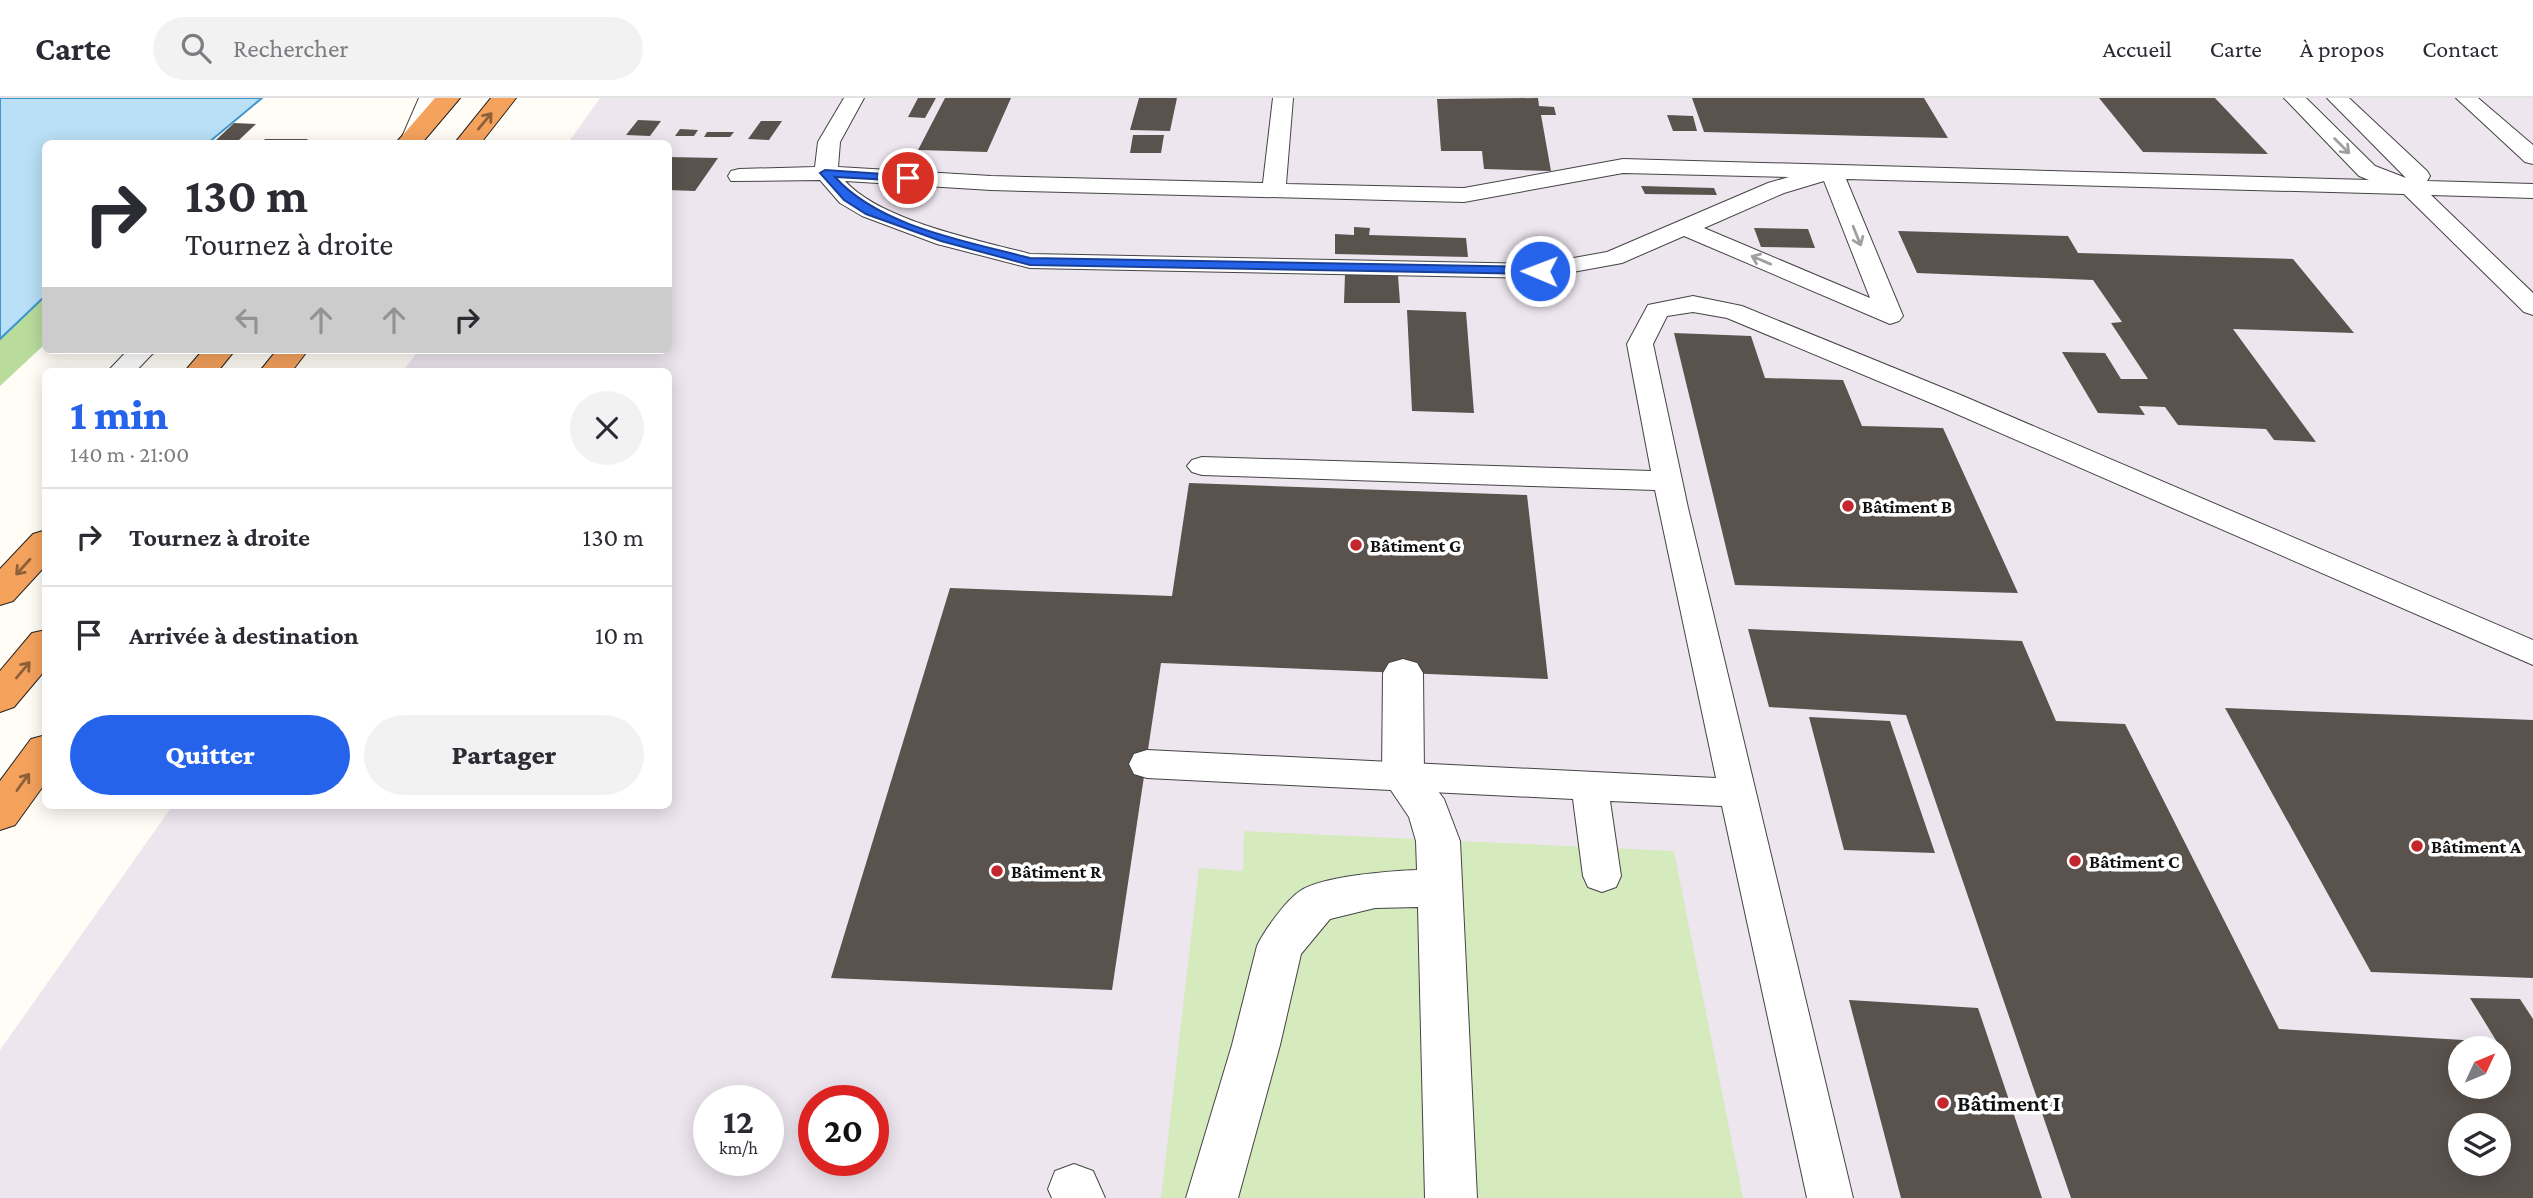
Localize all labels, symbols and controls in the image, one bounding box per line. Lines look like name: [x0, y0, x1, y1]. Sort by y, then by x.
search box: [153, 17, 643, 80]
icon: search: [177, 29, 215, 67]
text: Carte: [35, 30, 111, 67]
text: Rechercher: [233, 34, 349, 63]
text: Accueil: [2102, 35, 2172, 62]
text: Carte: [2210, 35, 2262, 62]
text: À propos: [2300, 35, 2384, 62]
text: Contact: [2422, 35, 2498, 62]
one-way arrow: [477, 112, 493, 130]
one-way arrow: [2333, 138, 2350, 155]
pin: [878, 148, 938, 208]
icon: arrive: [889, 159, 927, 197]
icon: right: [70, 168, 161, 259]
text: 130 m: [185, 168, 308, 223]
one-way arrow: [1851, 225, 1864, 246]
text: Tournez à droite: [185, 226, 393, 262]
position arrow: [1503, 234, 1577, 308]
one-way arrow: [1750, 253, 1772, 266]
icon: left: [229, 301, 267, 339]
icon: ahead: [302, 301, 340, 339]
icon: ahead: [375, 301, 413, 339]
icon: right: [448, 301, 486, 339]
text: 1 min: [70, 391, 168, 438]
button: close: [570, 391, 644, 465]
text: 140 m · 21:00: [70, 441, 189, 467]
place label: Bâtiment B: [1862, 496, 1952, 517]
marker: Bâtiment B: [1840, 498, 1856, 514]
icon: right: [70, 518, 108, 556]
text: Tournez à droite: [129, 523, 310, 552]
text: 130 m: [583, 523, 644, 552]
place label: Bâtiment G: [1370, 535, 1461, 556]
marker: Bâtiment G: [1348, 537, 1364, 553]
one-way arrow: [15, 558, 31, 576]
icon: arrive: [70, 616, 108, 654]
text: Arrivée à destination: [129, 621, 359, 650]
text: 10 m: [595, 621, 644, 650]
one-way arrow: [15, 661, 31, 679]
button: Quitter: [70, 715, 350, 795]
button: Partager: [364, 715, 644, 795]
one-way arrow: [16, 773, 30, 792]
place label: Bâtiment A: [2431, 836, 2522, 857]
marker: Bâtiment A: [2409, 838, 2425, 854]
place label: Bâtiment C: [2089, 851, 2180, 872]
marker: Bâtiment C: [2067, 853, 2083, 869]
place label: Bâtiment R: [1011, 861, 1102, 882]
marker: Bâtiment R: [989, 863, 1005, 879]
north arrow: [2448, 1036, 2511, 1099]
map controls: [2448, 1036, 2511, 1176]
speed limit sign: 20: [798, 1085, 889, 1176]
place label: Bâtiment I: [1957, 1090, 2061, 1116]
marker: Bâtiment I: [1935, 1095, 1951, 1111]
text: 12: [723, 1102, 754, 1141]
button: layers: [2448, 1113, 2511, 1176]
text: km/h: [719, 1138, 758, 1158]

